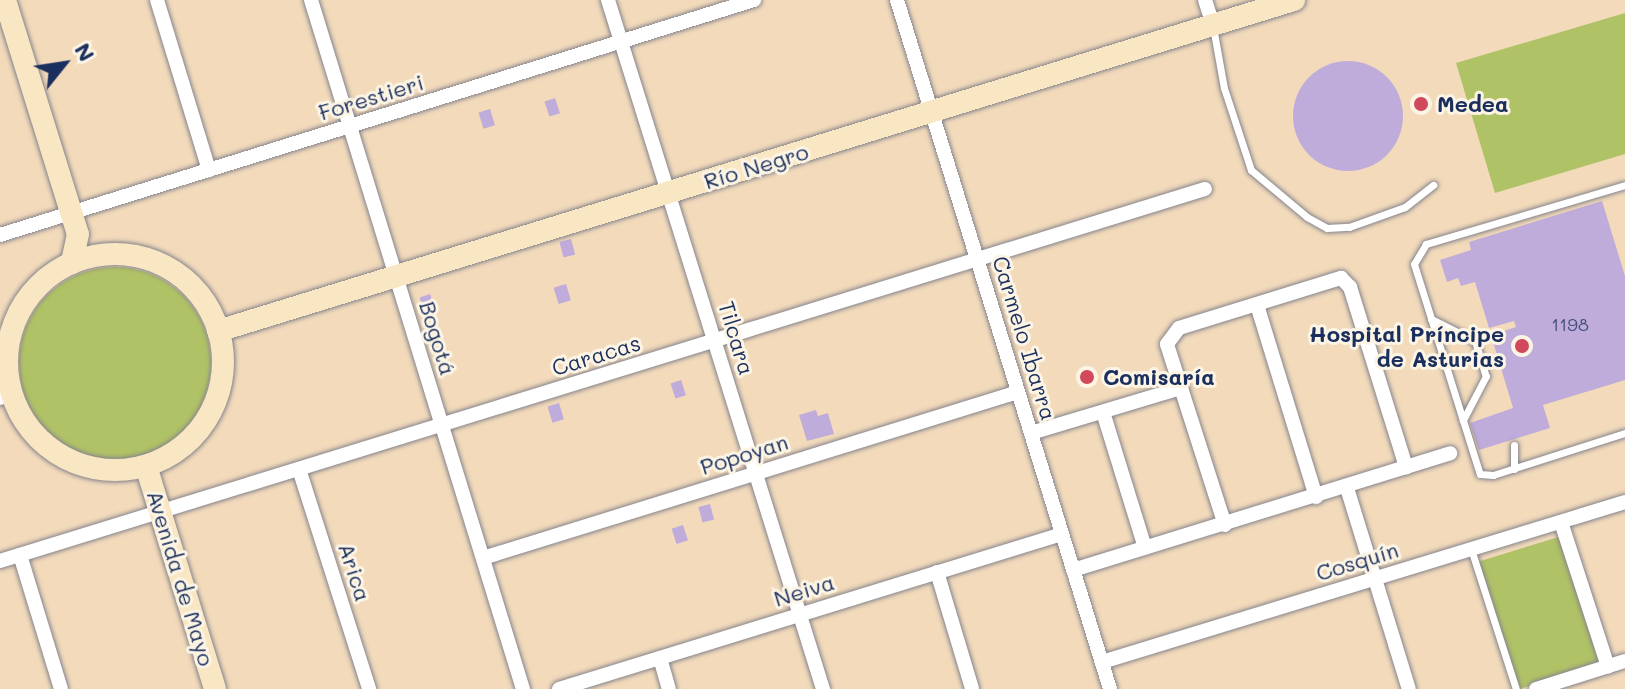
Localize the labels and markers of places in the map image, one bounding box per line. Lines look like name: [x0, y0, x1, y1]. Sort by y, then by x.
place label: Medea: [1437, 91, 1508, 117]
marker: Medea: [1412, 95, 1430, 113]
place label: Hospital Príncipe de Asturias: [1309, 320, 1504, 372]
marker: Hospital Príncipe de Asturias: [1511, 335, 1533, 357]
place label: Comisaría: [1103, 364, 1215, 390]
marker: Comisaría: [1078, 368, 1096, 386]

